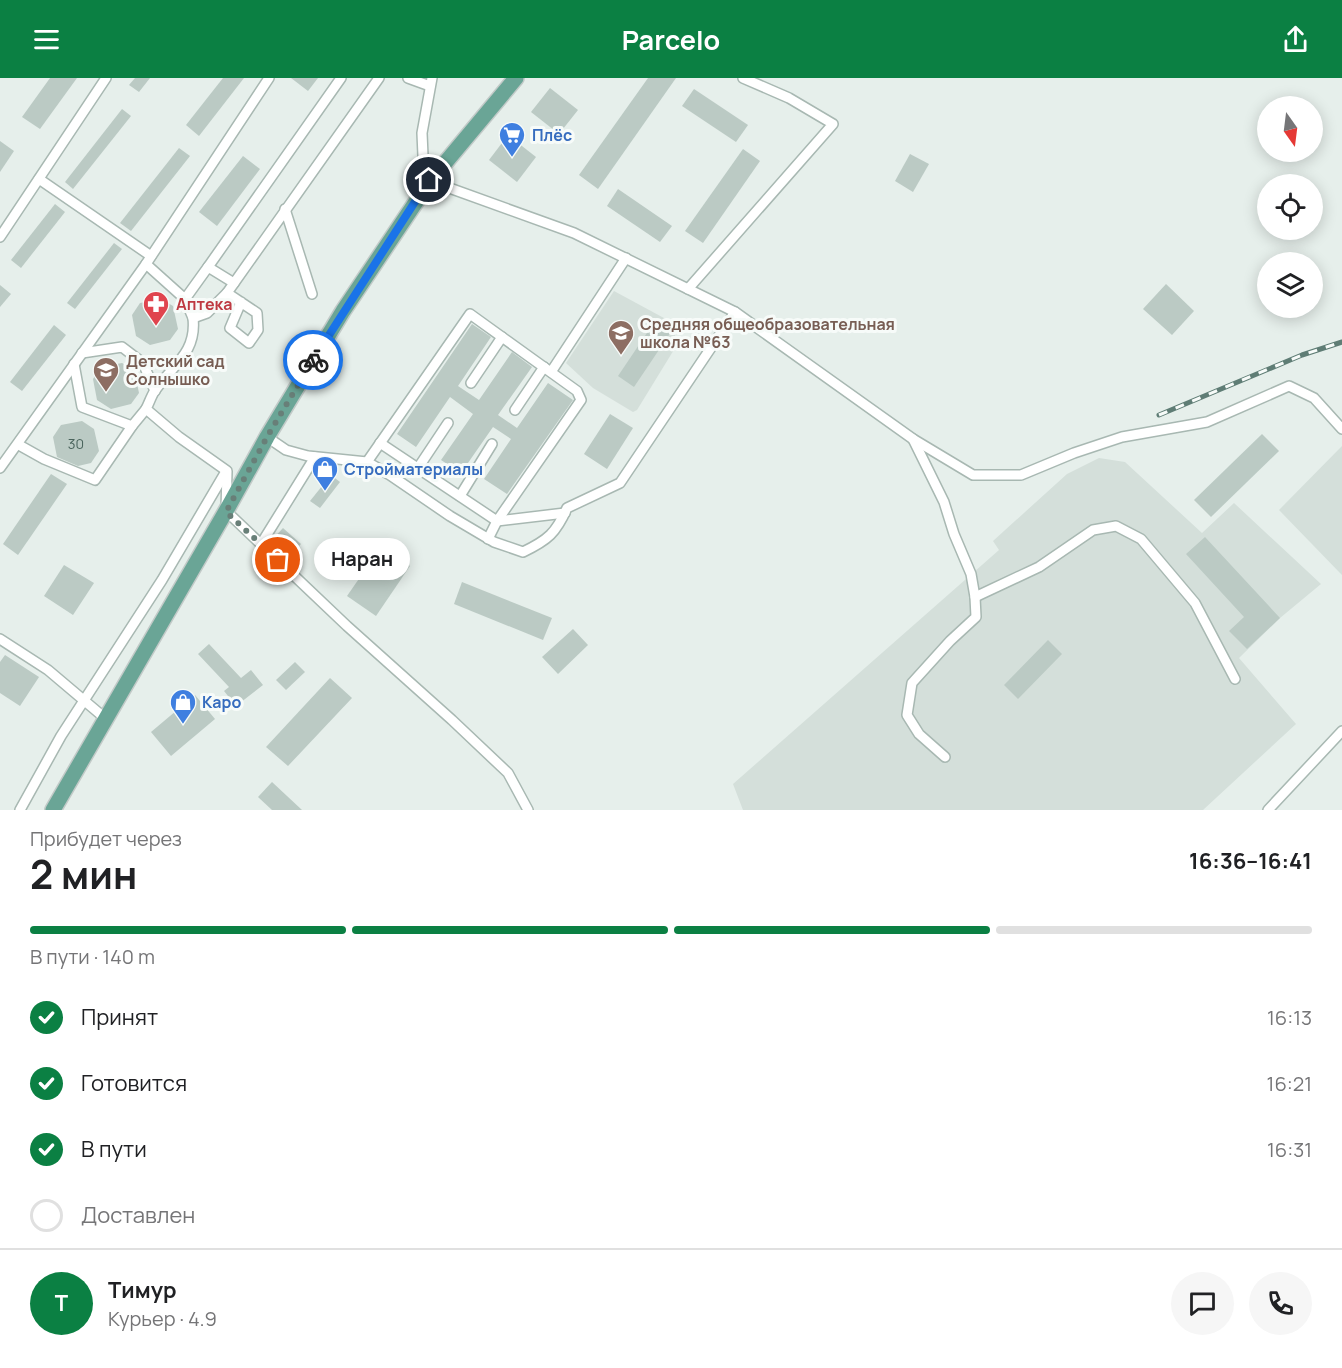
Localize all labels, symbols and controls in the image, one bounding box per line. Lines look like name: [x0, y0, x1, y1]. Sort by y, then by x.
text: Parcelo: [622, 21, 720, 58]
icon: menu: [30, 23, 63, 56]
icon: share: [1279, 23, 1312, 56]
north arrow: [1257, 96, 1323, 162]
map controls: [1257, 96, 1323, 318]
supermarket icon: Плёс: [497, 120, 527, 158]
place label: Плёс: [532, 124, 572, 146]
pin: [403, 154, 454, 205]
icon: home: [412, 163, 445, 196]
button: locate: [1257, 174, 1323, 240]
button: layers: [1257, 252, 1323, 318]
pharmacy icon: Аптека: [141, 289, 171, 327]
place label: Аптека: [176, 293, 232, 315]
place label: Средняя общеобразовательная школа №63: [640, 313, 895, 353]
school or university icon: Средняя общеобразовательная школа №63: [606, 318, 636, 356]
courier: [283, 330, 343, 390]
icon: bike: [297, 344, 330, 377]
place label: Детский сад Солнышко: [126, 350, 225, 390]
school or university icon: Детский сад Солнышко: [91, 355, 121, 393]
house number: 30: [68, 434, 84, 453]
shop icon: Стройматериалы: [310, 454, 340, 492]
place label: Стройматериалы: [344, 458, 483, 480]
pin: [252, 534, 303, 585]
callout: Наран: [314, 539, 410, 581]
icon: bag: [261, 543, 294, 576]
text: Наран: [331, 545, 393, 572]
shop icon: Каро: [168, 687, 198, 725]
place label: Каро: [202, 691, 241, 713]
text: Прибудет через: [30, 825, 182, 852]
text: 16:36–16:41: [1189, 846, 1312, 876]
text: 2 мин: [30, 847, 137, 901]
text: В пути · 140 m: [30, 943, 155, 970]
icon: check: [30, 1001, 63, 1034]
text: Принят: [81, 1002, 158, 1032]
text: 16:13: [1267, 1004, 1312, 1031]
icon: check: [30, 1067, 63, 1100]
text: Готовится: [81, 1068, 187, 1098]
text: 16:21: [1267, 1070, 1312, 1097]
icon: check: [30, 1133, 63, 1166]
text: В пути: [81, 1134, 147, 1164]
text: 16:31: [1267, 1136, 1312, 1163]
text: Доставлен: [81, 1200, 195, 1230]
button: chat: [1171, 1272, 1234, 1335]
button: phone: [1249, 1272, 1312, 1335]
text: Тимур: [108, 1275, 177, 1305]
text: Т: [55, 1288, 68, 1318]
text: Курьер · 4.9: [108, 1305, 217, 1332]

